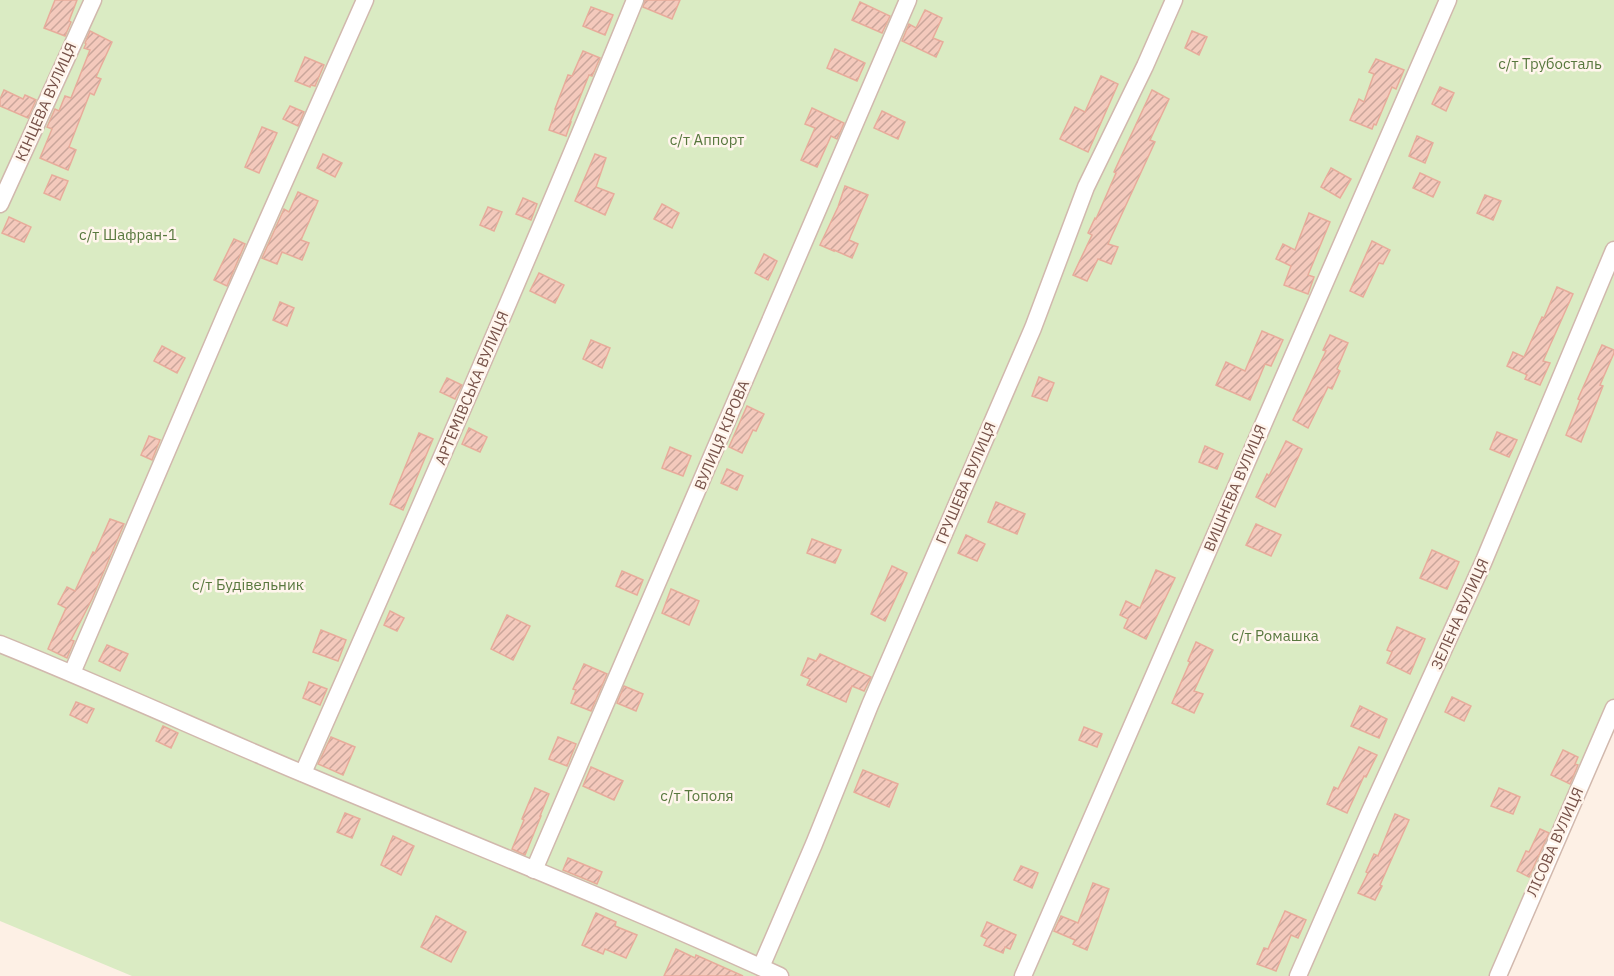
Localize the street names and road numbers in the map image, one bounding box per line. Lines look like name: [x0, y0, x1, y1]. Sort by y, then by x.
street label: КІНЦЕВА ВУЛИЦЯ: [11, 39, 80, 164]
street label: АРТЕМІВСЬКА ВУЛИЦЯ: [431, 308, 513, 467]
street label: ВУЛИЦЯ КІРОВА: [690, 377, 753, 493]
street label: ГРУШЕВА ВУЛИЦЯ: [931, 419, 1000, 547]
street label: ВИШНЕВА ВУЛИЦЯ: [1199, 421, 1270, 554]
street label: ЗЕЛЕНА ВУЛИЦЯ: [1427, 555, 1493, 672]
street label: ЛІСОВА ВУЛИЦЯ: [1522, 784, 1587, 899]

